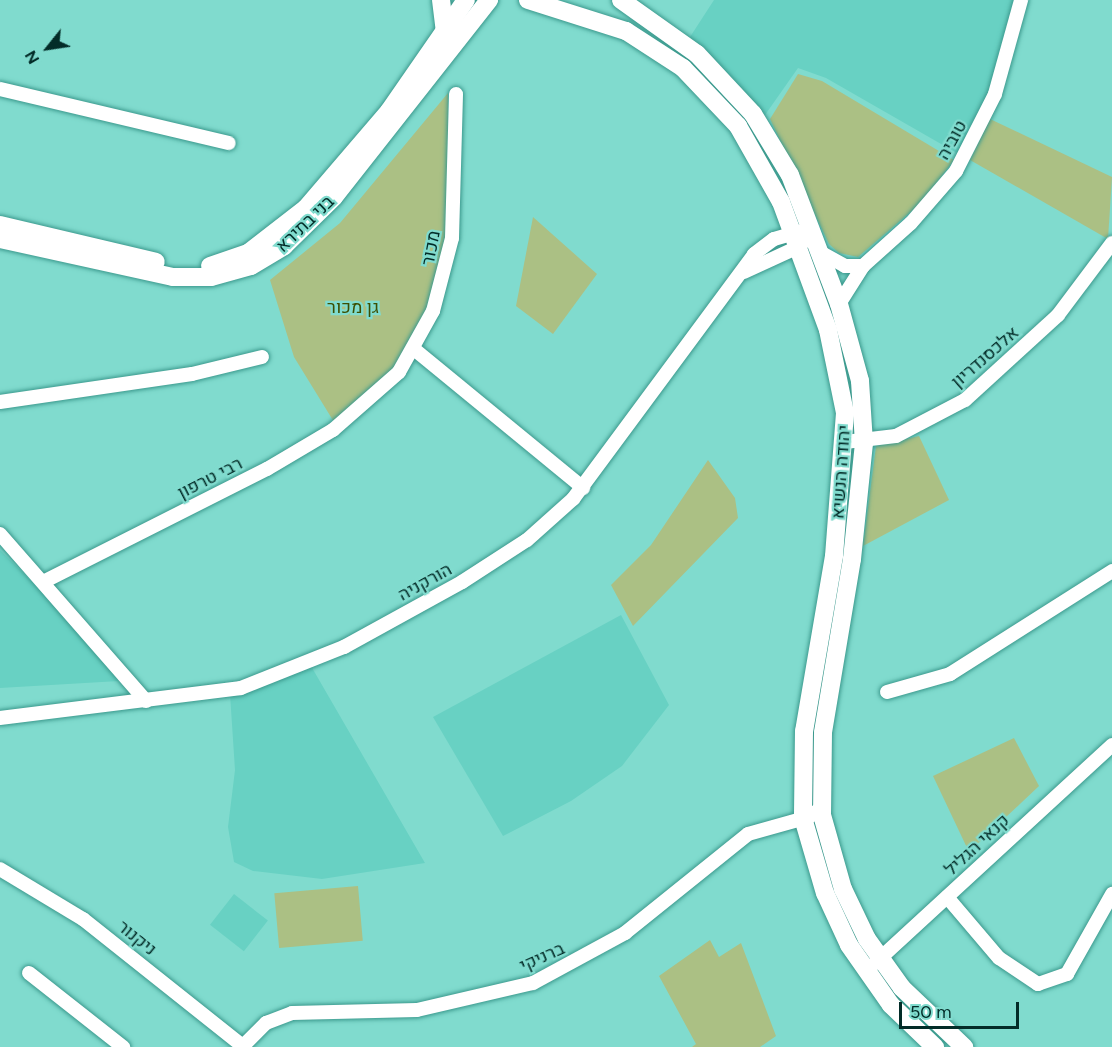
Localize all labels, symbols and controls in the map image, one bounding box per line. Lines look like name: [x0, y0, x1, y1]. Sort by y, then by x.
north arrow: [18, 18, 78, 78]
text: N: [21, 47, 43, 67]
street label: טוביה: [932, 116, 972, 164]
street label: בני בתירא: [271, 191, 339, 257]
street label: מכור: [417, 229, 445, 267]
park label: גן מכור: [327, 296, 379, 318]
street label: אלכסנדריון: [947, 322, 1023, 392]
street label: יהודה הנשיא: [827, 424, 855, 520]
street label: רבי טרפון: [174, 453, 246, 503]
street label: הורקניה: [394, 558, 456, 606]
street label: קנאי הגליל: [940, 810, 1014, 880]
street label: ניקנור: [113, 916, 161, 960]
street label: ברניקי: [516, 938, 568, 976]
scale bar: [902, 990, 1022, 1028]
text: 50 m: [910, 1001, 952, 1023]

